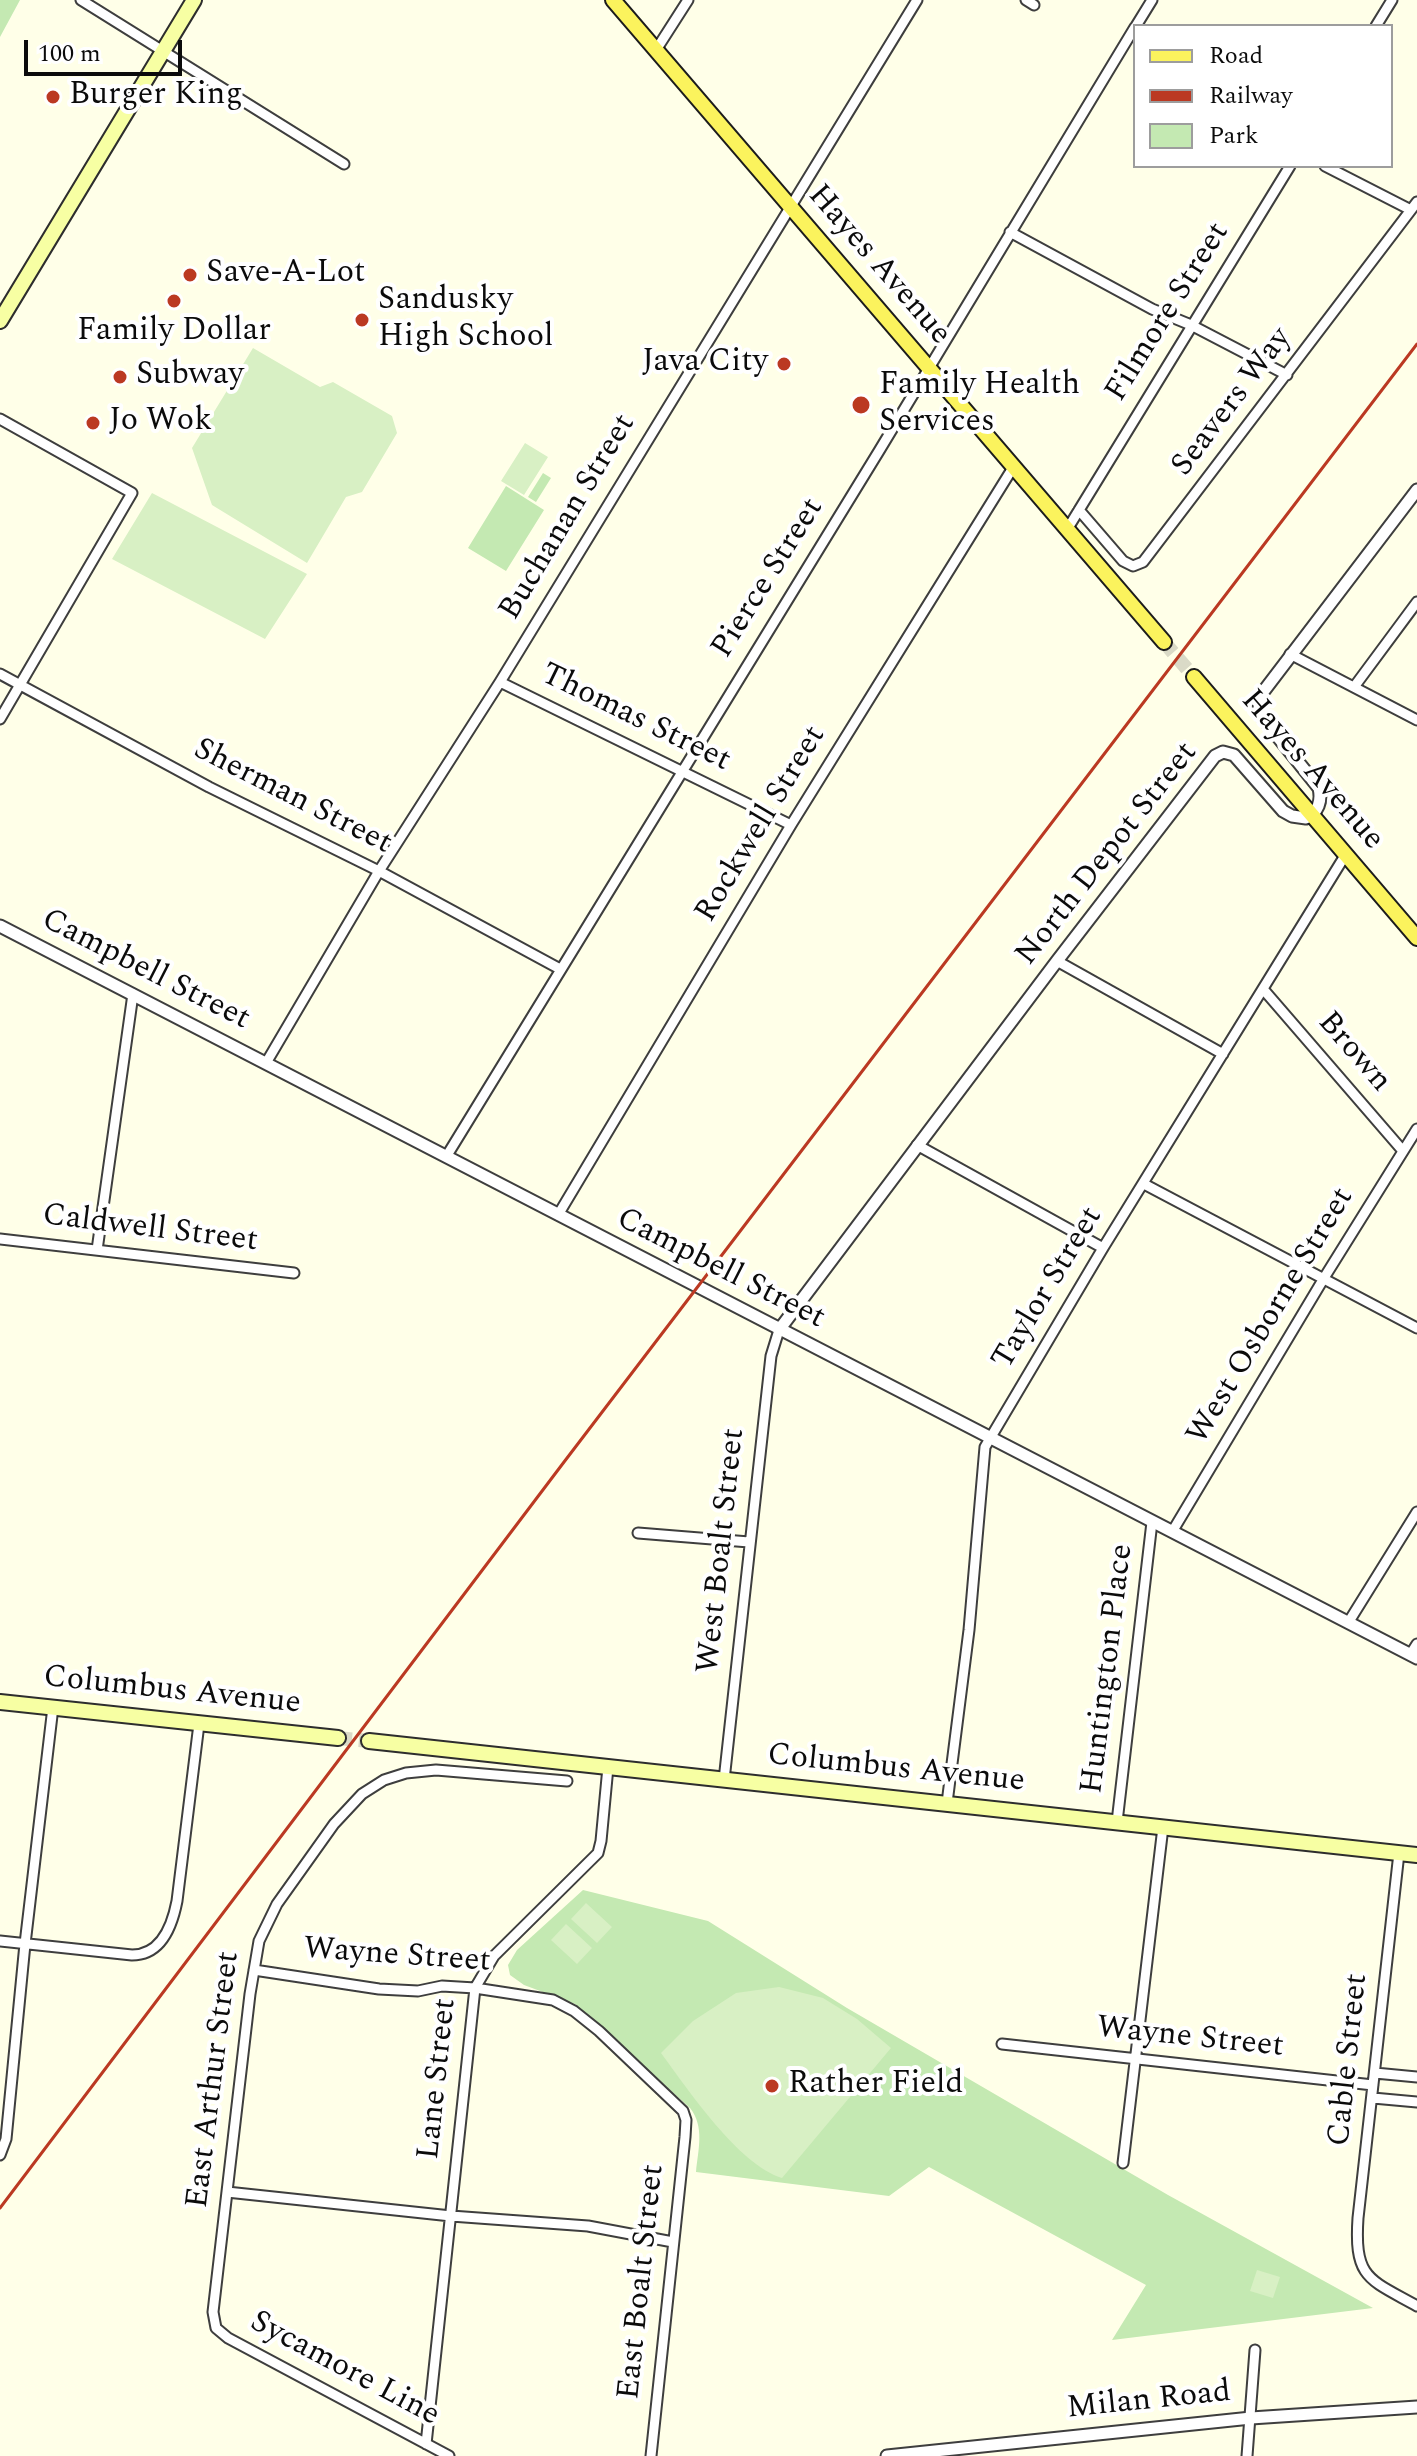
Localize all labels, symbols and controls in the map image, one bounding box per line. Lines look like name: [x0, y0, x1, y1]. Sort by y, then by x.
scale bar: [28, 24, 186, 74]
legend: [1133, 24, 1393, 168]
text: 100 m: [38, 36, 101, 72]
text: Road: [1209, 38, 1263, 74]
place label: Burger King: [69, 78, 243, 116]
text: Railway: [1209, 78, 1293, 114]
marker: Burger King: [44, 88, 62, 106]
text: Park: [1209, 118, 1259, 154]
street label: Hayes Avenue: [798, 178, 958, 354]
street label: Filmore Street: [1099, 216, 1239, 410]
place label: Save-A-Lot: [206, 256, 365, 294]
marker: Save-A-Lot: [181, 266, 199, 284]
place label: Sandusky High School: [378, 283, 553, 358]
marker: Family Dollar: [165, 292, 183, 310]
marker: Sandusky High School: [353, 311, 371, 329]
place label: Family Dollar: [77, 314, 271, 352]
street label: Seavers Way: [1165, 321, 1301, 485]
place label: Java City: [642, 345, 768, 383]
marker: Java City: [775, 355, 793, 373]
place label: Subway: [136, 358, 244, 396]
marker: Subway: [111, 368, 129, 386]
place label: Family Health Services: [879, 368, 1080, 443]
marker: Family Health Services: [850, 394, 872, 416]
place label: Jo Wok: [109, 404, 212, 442]
street label: Buchanan Street: [493, 408, 645, 628]
marker: Jo Wok: [84, 414, 102, 432]
street label: Pierce Street: [705, 492, 833, 666]
street label: Thomas Street: [534, 657, 736, 781]
street label: Hayes Avenue: [1231, 683, 1391, 859]
street label: Rockwell Street: [688, 720, 836, 930]
street label: Sherman Street: [186, 732, 398, 864]
street label: North Depot Street: [1009, 736, 1207, 974]
street label: Campbell Street: [34, 902, 256, 1040]
street label: Brown: [1308, 1005, 1398, 1101]
street label: West Osborne Street: [1180, 1182, 1364, 1452]
street label: Caldwell Street: [40, 1198, 260, 1262]
street label: Campbell Street: [609, 1201, 831, 1339]
street label: Taylor Street: [986, 1201, 1112, 1377]
street label: West Boalt Street: [691, 1427, 755, 1675]
street label: Huntington Place: [1075, 1542, 1143, 1796]
street label: Columbus Avenue: [42, 1659, 302, 1725]
street label: Columbus Avenue: [766, 1737, 1026, 1803]
street label: Wayne Street: [302, 1931, 492, 1983]
street label: East Arthur Street: [180, 1949, 250, 2211]
street label: Cable Street: [1322, 1972, 1378, 2148]
street label: Lane Street: [411, 1996, 467, 2162]
street label: Wayne Street: [1095, 2010, 1285, 2068]
place label: Rather Field: [788, 2067, 963, 2105]
marker: Rather Field: [763, 2077, 781, 2095]
street label: East Boalt Street: [612, 2162, 674, 2402]
street label: Sycamore Line: [243, 2304, 445, 2436]
street label: Milan Road: [1065, 2374, 1233, 2430]

